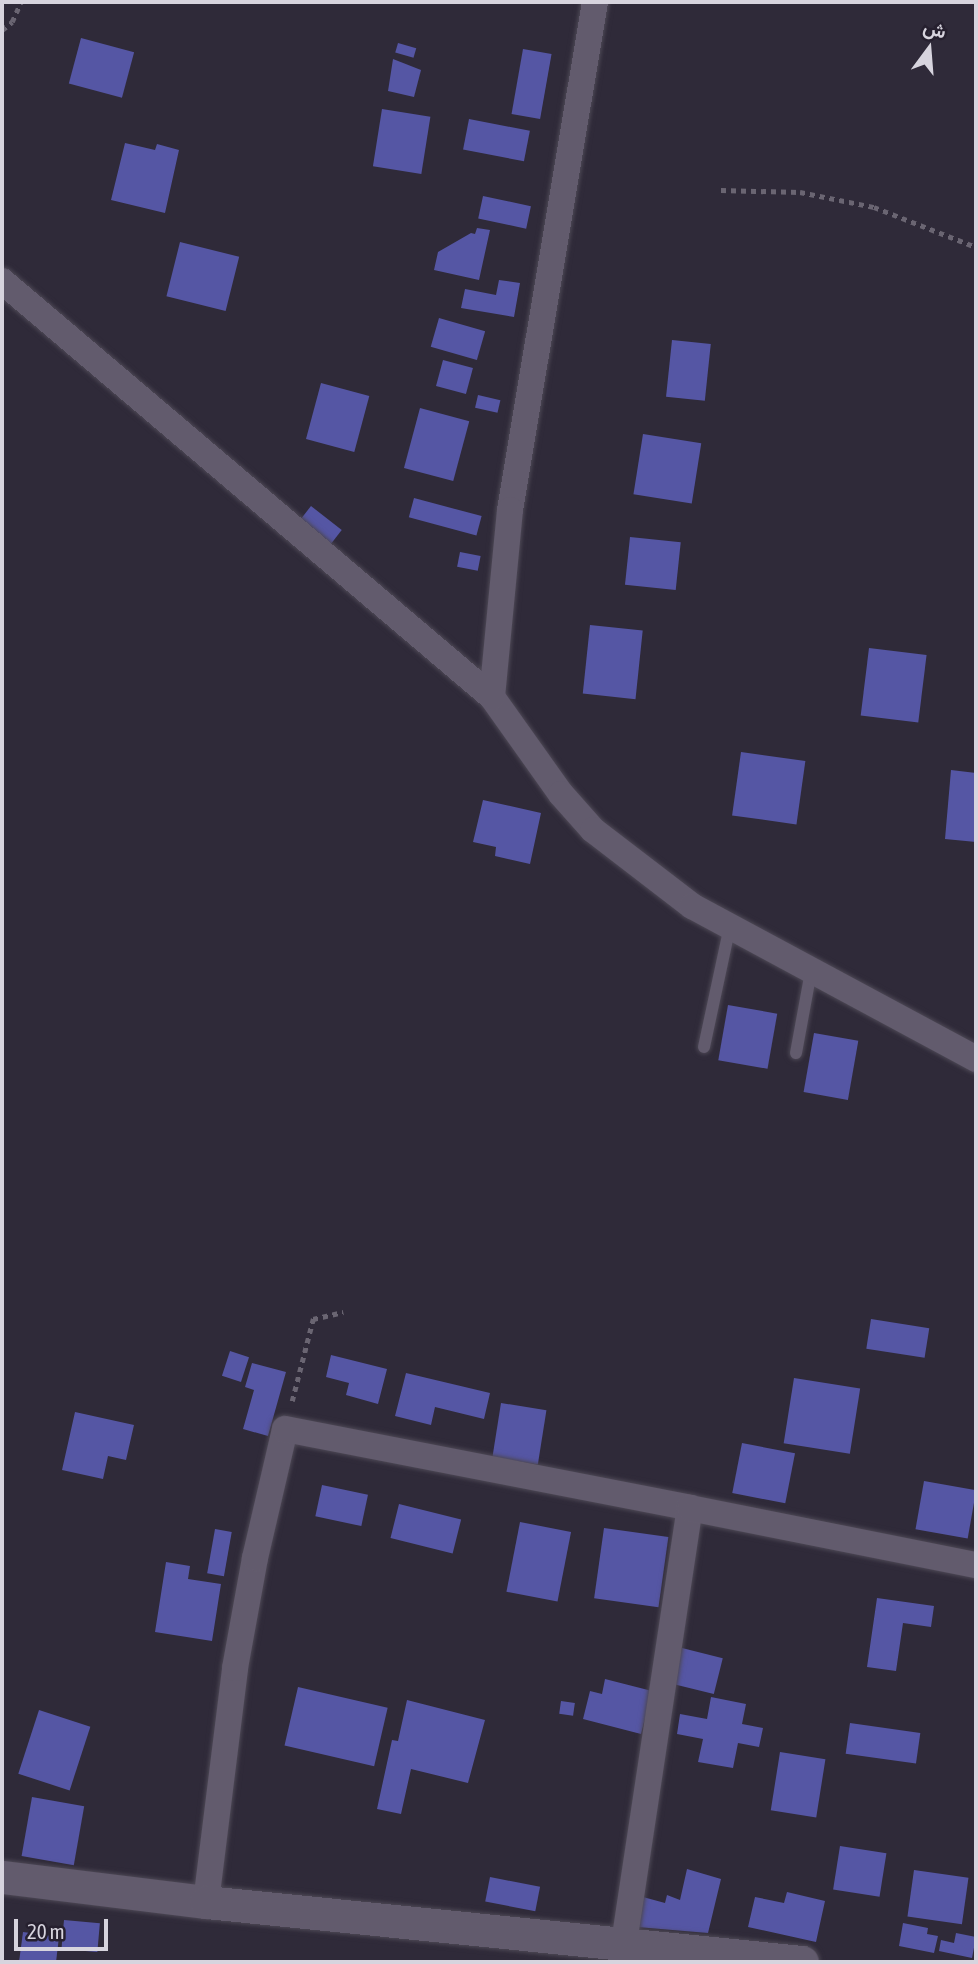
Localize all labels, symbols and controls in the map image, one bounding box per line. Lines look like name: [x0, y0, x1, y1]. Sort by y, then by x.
north arrow: [894, 14, 964, 84]
text: ش: [921, 15, 949, 43]
scale bar: [18, 1904, 112, 1948]
text: 20 m: [27, 1919, 65, 1943]

